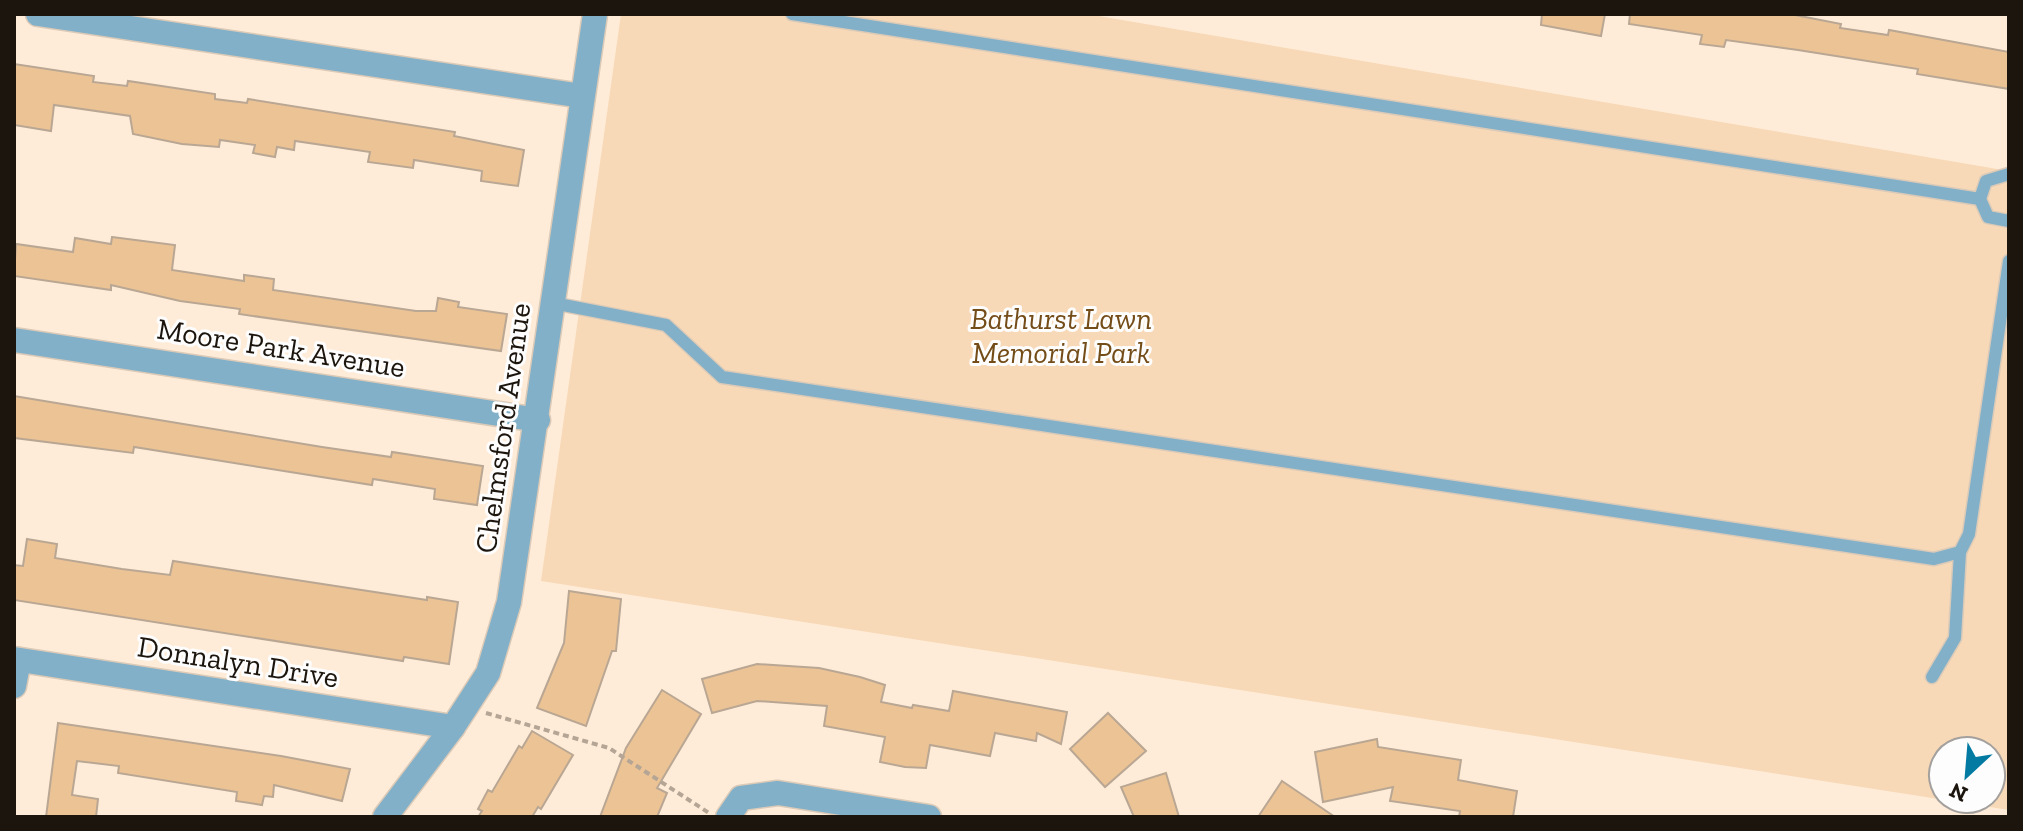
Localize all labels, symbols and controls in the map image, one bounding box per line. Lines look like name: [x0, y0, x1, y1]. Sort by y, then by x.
street label: Chelmsford Avenue: [468, 301, 538, 555]
park label: Bathurst Lawn Memorial Park: [970, 301, 1152, 371]
street label: Moore Park Avenue: [154, 311, 408, 385]
street label: Donnalyn Drive: [135, 628, 341, 696]
north arrow: [1927, 735, 2007, 815]
text: N: [1945, 777, 1972, 808]

